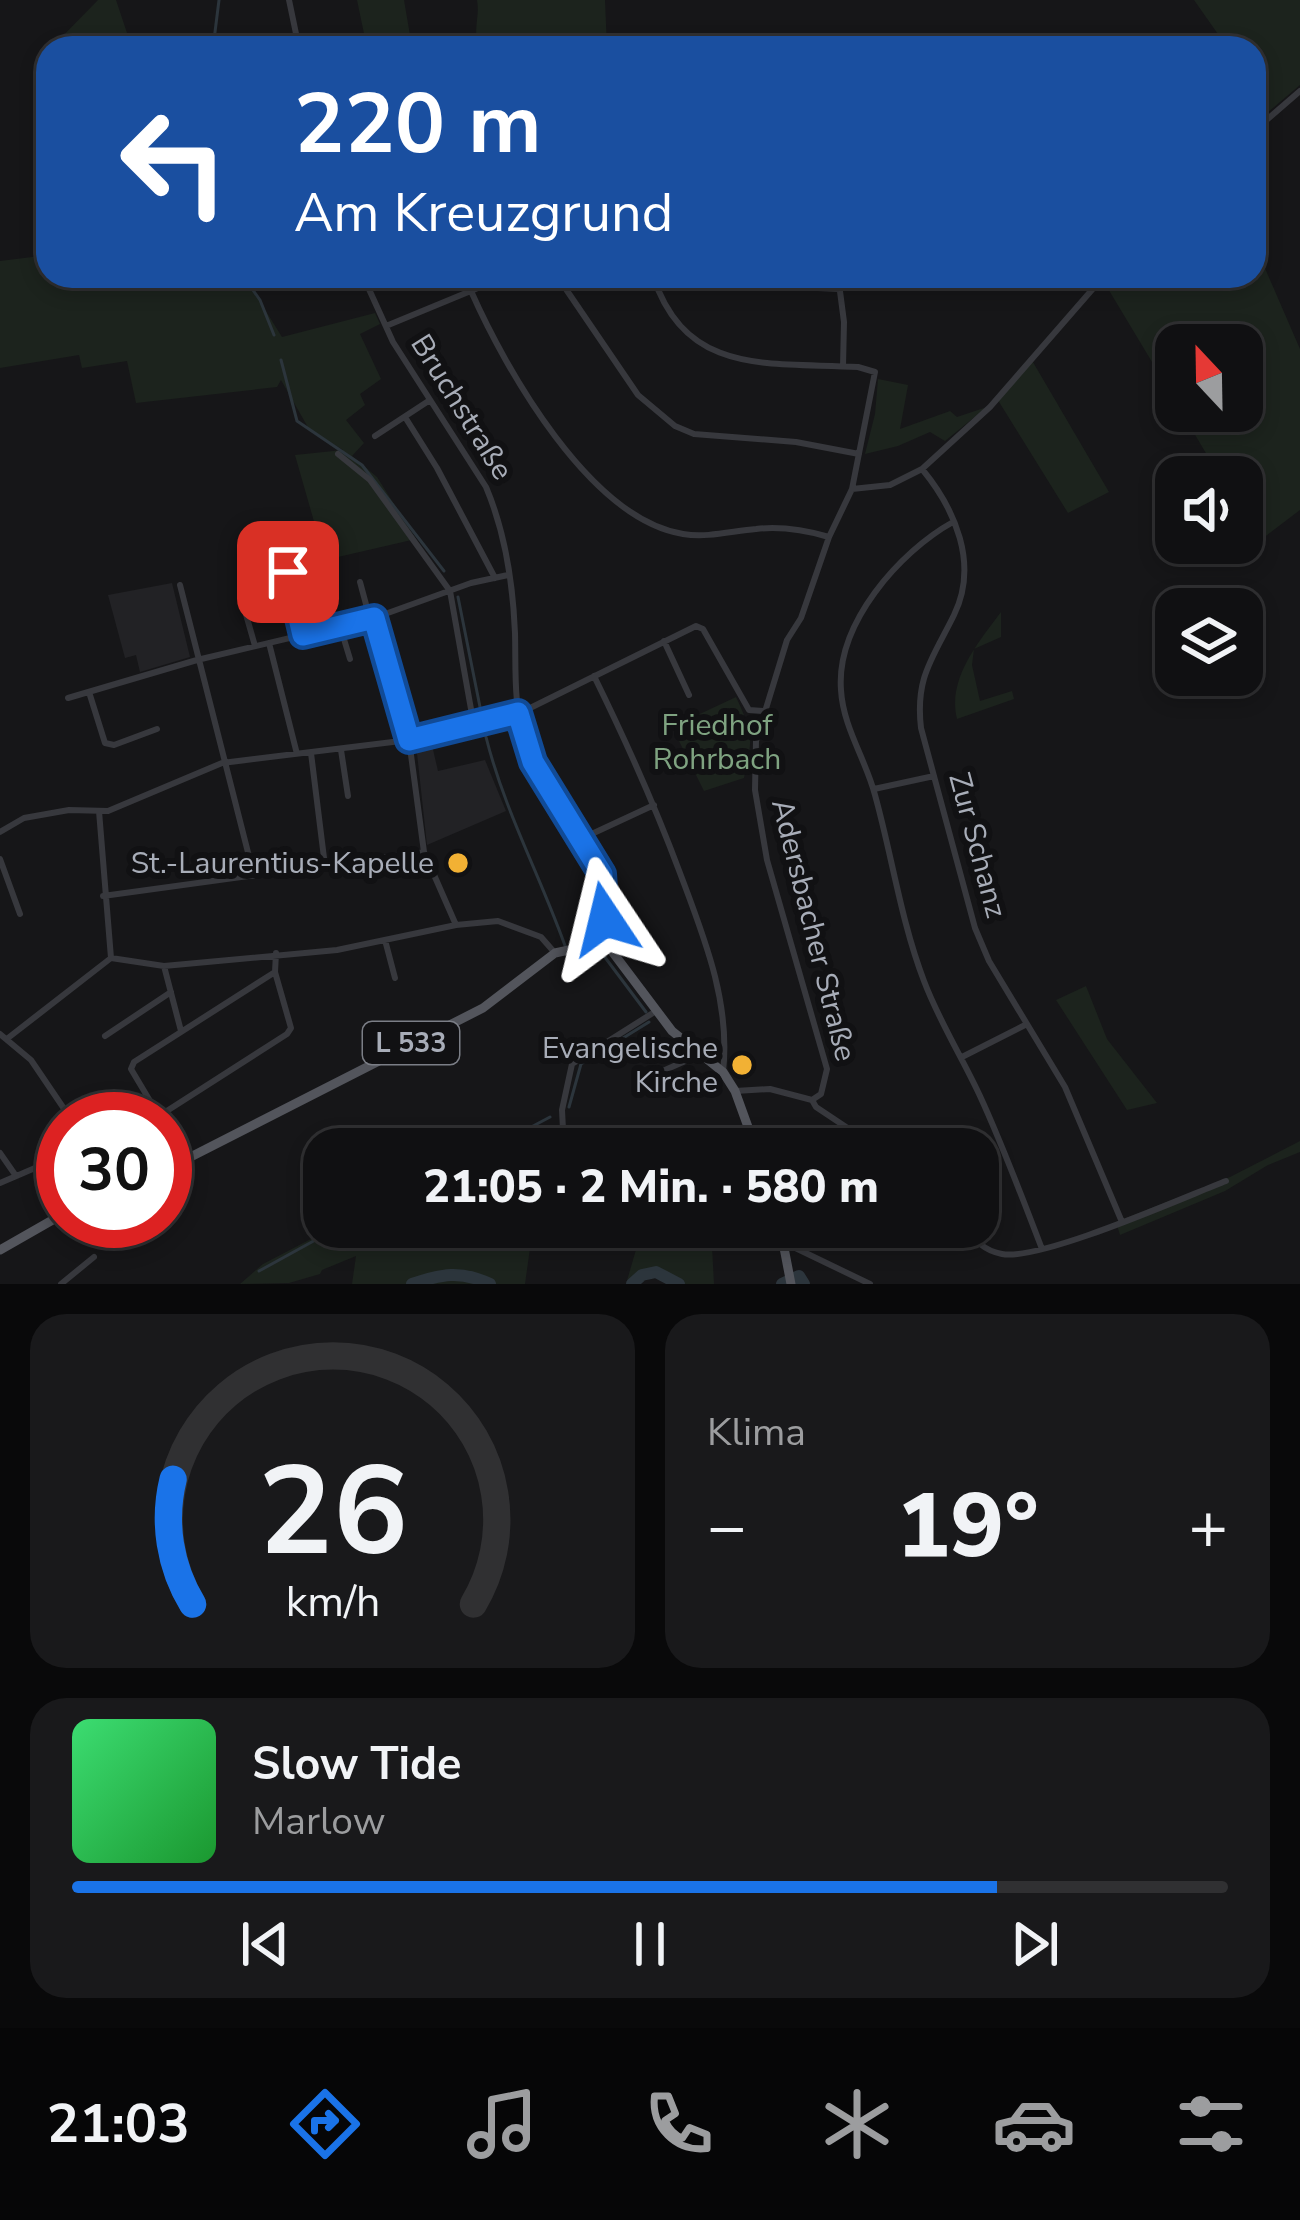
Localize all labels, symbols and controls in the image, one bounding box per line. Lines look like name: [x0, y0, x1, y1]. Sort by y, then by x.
text: 220 m: [294, 67, 542, 182]
icon: left: [96, 84, 252, 240]
text: Am Kreuzgrund: [294, 176, 673, 250]
north arrow: [1155, 324, 1263, 432]
map controls: [1155, 324, 1263, 696]
street label: Bruchstraße: [401, 327, 523, 488]
button: sound: [1155, 456, 1263, 564]
pin: [237, 521, 339, 623]
icon: arrive: [255, 539, 321, 605]
button: layers: [1155, 588, 1263, 696]
park label: Friedhof Rohrbach: [653, 705, 781, 780]
street label: Zur Schanz: [938, 768, 1017, 922]
street label: Adersbacher Straße: [761, 795, 866, 1065]
place label: St.-Laurentius-Kapelle: [131, 843, 434, 884]
marker: St.-Laurentius-Kapelle: [445, 850, 471, 876]
position arrow: [542, 856, 668, 982]
road number: L 533: [363, 1022, 459, 1064]
place label: Evangelische Kirche: [542, 1028, 718, 1103]
marker: Evangelische Kirche: [729, 1052, 755, 1078]
speed limit sign: 30: [36, 1092, 192, 1248]
text: 21:05 · 2 Min. · 580 m: [423, 1157, 879, 1218]
text: Klima: [707, 1406, 806, 1459]
text: 26: [258, 1427, 407, 1597]
text: 19°: [896, 1465, 1039, 1588]
text: −: [707, 1482, 747, 1572]
text: +: [1188, 1482, 1228, 1572]
text: km/h: [285, 1573, 380, 1631]
text: Slow Tide: [252, 1734, 461, 1795]
text: Marlow: [252, 1795, 386, 1848]
icon: previous: [232, 1911, 298, 1977]
icon: pause: [617, 1911, 683, 1977]
icon: next: [1002, 1911, 1068, 1977]
icon: directions: [283, 2082, 367, 2166]
icon: music: [460, 2082, 544, 2166]
icon: phone: [637, 2082, 721, 2166]
icon: climate: [815, 2082, 899, 2166]
icon: car: [992, 2082, 1076, 2166]
icon: filters: [1169, 2082, 1253, 2166]
text: 21:03: [47, 2087, 190, 2161]

